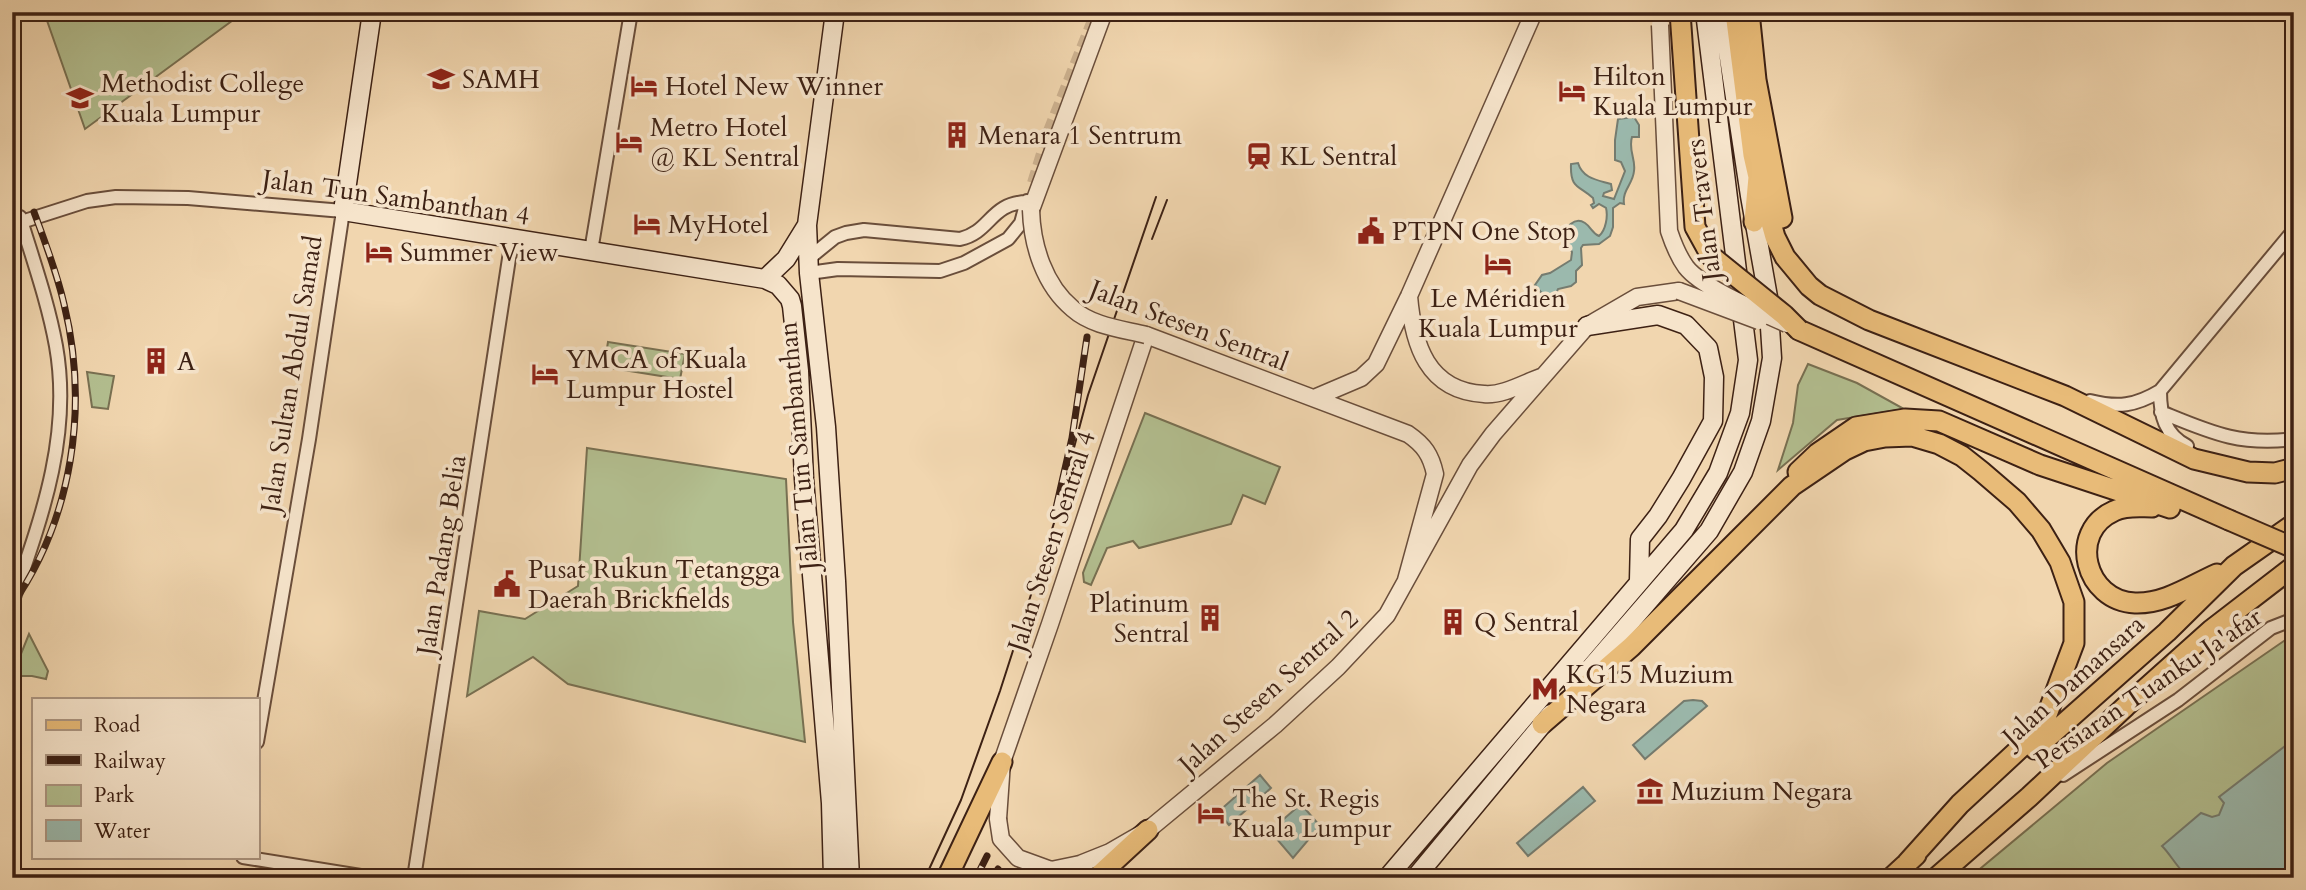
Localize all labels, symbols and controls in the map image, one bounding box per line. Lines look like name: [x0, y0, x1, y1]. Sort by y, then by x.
place label: Hilton Kuala Lumpur: [1593, 59, 1753, 124]
place label: SAMH: [462, 62, 540, 97]
school or university icon: SAMH: [426, 64, 456, 94]
place label: Methodist College Kuala Lumpur: [101, 66, 304, 131]
place label: Hotel New Winner: [665, 69, 884, 104]
hotel icon: Hotel New Winner: [629, 71, 659, 101]
hotel icon: Hilton Kuala Lumpur: [1557, 76, 1587, 106]
school or university icon: Methodist College Kuala Lumpur: [65, 83, 95, 113]
place label: Metro Hotel @ KL Sentral: [650, 110, 800, 175]
place label: Menara 1 Sentrum: [978, 118, 1182, 153]
building icon: Menara 1 Sentrum: [942, 120, 972, 150]
hotel icon: Metro Hotel @ KL Sentral: [614, 127, 644, 157]
street label: Jalan Travers: [1677, 137, 1730, 287]
place label: KL Sentral: [1280, 139, 1398, 174]
station icon: KL Sentral: [1244, 141, 1274, 171]
street label: Jalan Tun Sambanthan 4: [256, 161, 532, 234]
place label: MyHotel: [668, 207, 769, 242]
hotel icon: MyHotel: [632, 209, 662, 239]
place label: PTPN One Stop: [1392, 214, 1576, 249]
public building icon: PTPN One Stop: [1356, 216, 1386, 246]
street label: Jalan Sultan Abdul Samad: [252, 233, 331, 519]
place label: Summer View: [400, 235, 559, 270]
hotel icon: Summer View: [364, 237, 394, 267]
hotel icon: Le Méridien Kuala Lumpur: [1483, 249, 1513, 279]
street label: Jalan Stesen Sentral: [1081, 270, 1294, 380]
place label: Le Méridien Kuala Lumpur: [1418, 281, 1578, 346]
street label: Jalan Tun Sambanthan: [770, 320, 827, 576]
place label: YMCA of Kuala Lumpur Hostel: [566, 342, 747, 407]
place label: A: [177, 344, 196, 379]
building icon: A: [141, 346, 171, 376]
hotel icon: YMCA of Kuala Lumpur Hostel: [530, 359, 560, 389]
street label: Jalan Stesen Sentral 4: [998, 426, 1104, 660]
street label: Jalan Padang Belia: [408, 452, 475, 662]
place label: Pusat Rukun Tetangga Daerah Brickfields: [528, 552, 780, 617]
public building icon: Pusat Rukun Tetangga Daerah Brickfields: [492, 569, 522, 599]
place label: Platinum Sentral: [1089, 586, 1189, 651]
street label: Persiaran Tuanku Ja'afar: [2028, 599, 2269, 777]
street label: Jalan Stesen Sentral 2: [1168, 601, 1366, 784]
building icon: Platinum Sentral: [1195, 603, 1225, 633]
place label: Q Sentral: [1474, 605, 1579, 640]
building icon: Q Sentral: [1438, 607, 1468, 637]
street label: Jalan Damansara: [1992, 607, 2152, 756]
place label: KG15 Muzium Negara: [1566, 657, 1734, 722]
metro station icon: KG15 Muzium Negara: [1530, 674, 1560, 704]
legend: [32, 698, 259, 858]
text: Road: [94, 711, 140, 740]
text: Railway: [94, 747, 166, 776]
place label: Muzium Negara: [1671, 774, 1852, 809]
museum icon: Muzium Negara: [1635, 776, 1665, 806]
text: Park: [94, 781, 135, 810]
place label: The St. Regis Kuala Lumpur: [1232, 781, 1392, 846]
hotel icon: The St. Regis Kuala Lumpur: [1196, 798, 1226, 828]
text: Water: [93, 817, 150, 846]

